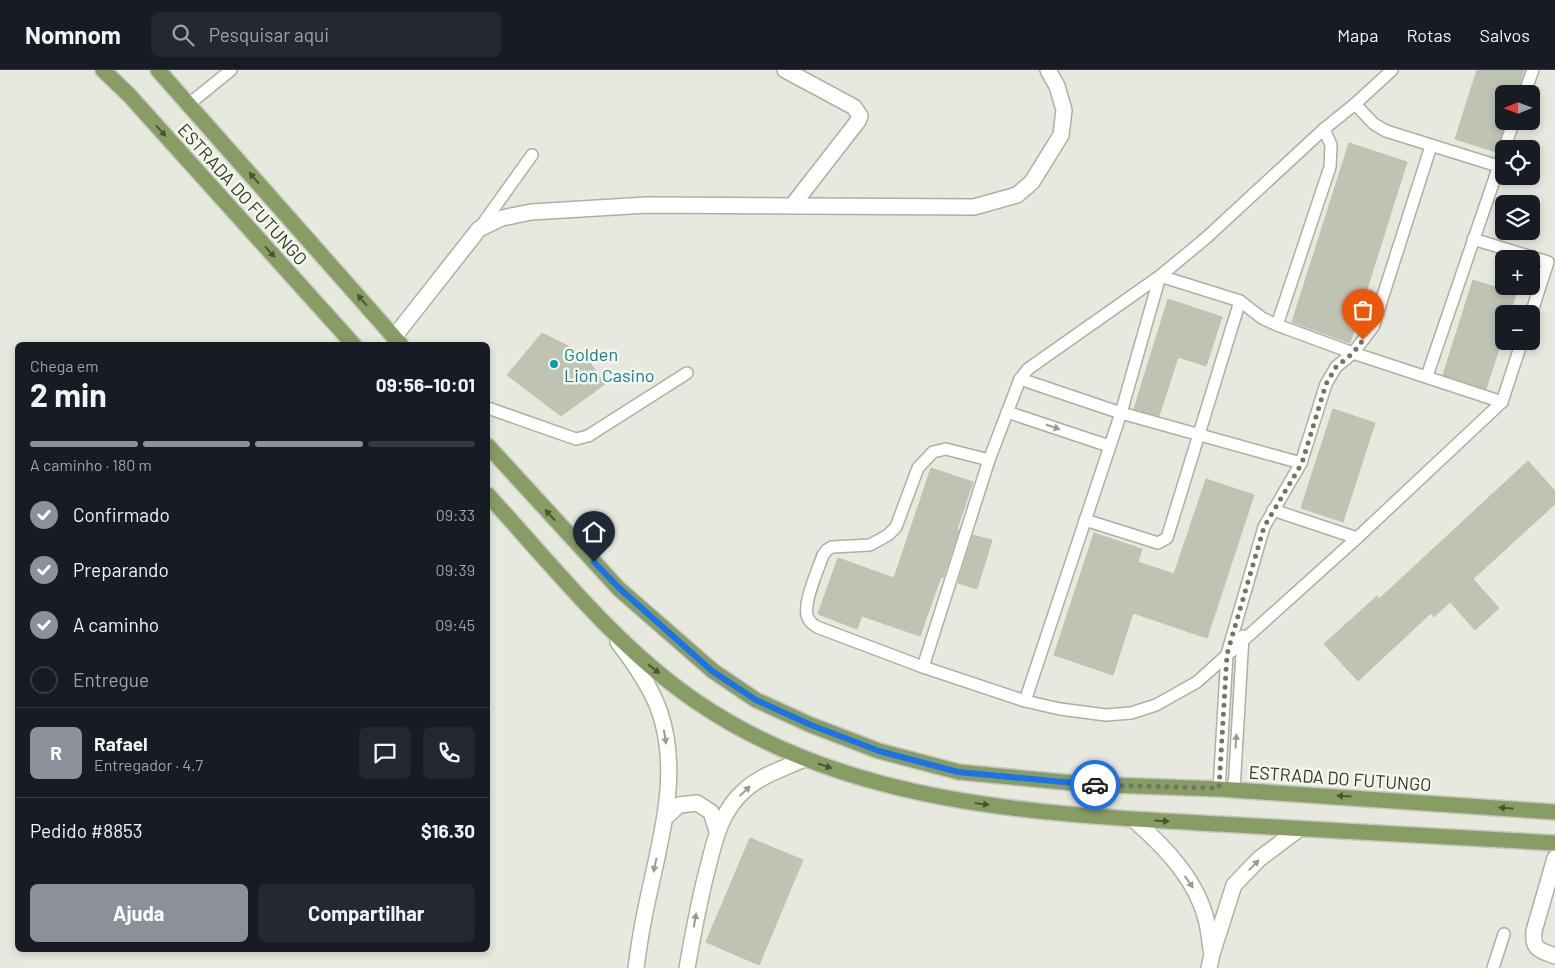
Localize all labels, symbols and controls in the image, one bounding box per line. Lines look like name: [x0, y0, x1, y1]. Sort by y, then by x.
search box: [151, 12, 501, 57]
text: Nomnom: [25, 20, 121, 49]
icon: search: [169, 21, 197, 49]
text: Pesquisar aqui: [209, 23, 329, 46]
text: Mapa: [1337, 24, 1378, 46]
text: Rotas: [1406, 24, 1451, 46]
text: Salvos: [1479, 24, 1530, 46]
north arrow: [1495, 85, 1540, 130]
map controls: [1495, 85, 1540, 350]
street label: ESTRADA DO FUTUNGO: [174, 119, 312, 269]
one-way arrow: [155, 124, 167, 136]
button: locate: [1495, 140, 1540, 185]
one-way arrow: [249, 172, 260, 185]
button: layers: [1495, 195, 1540, 240]
one-way arrow: [264, 245, 276, 257]
button: +: [1495, 250, 1540, 295]
pin: [1342, 289, 1384, 340]
one-way arrow: [356, 294, 367, 307]
icon: bag: [1349, 296, 1377, 324]
button: −: [1495, 305, 1540, 350]
place label: Golden Lion Casino: [564, 343, 655, 386]
text: Chega em: [30, 356, 98, 375]
marker: Golden Lion Casino: [548, 358, 560, 370]
text: 09:56–10:01: [376, 373, 475, 396]
text: 2 min: [30, 375, 107, 413]
one-way arrow: [1046, 424, 1061, 432]
text: A caminho · 180 m: [30, 455, 152, 474]
icon: check: [30, 501, 58, 529]
text: Confirmado: [73, 503, 170, 526]
text: 09:33: [436, 505, 475, 524]
one-way arrow: [544, 509, 556, 521]
pin: [573, 511, 615, 562]
icon: home: [580, 518, 608, 546]
icon: check: [30, 556, 58, 584]
text: Preparando: [73, 558, 169, 581]
text: 09:39: [436, 560, 475, 579]
icon: check: [30, 611, 58, 639]
text: A caminho: [73, 613, 159, 636]
text: 09:45: [435, 615, 475, 634]
one-way arrow: [647, 664, 661, 674]
text: Entregue: [73, 668, 149, 691]
button: chat: [359, 727, 411, 779]
button: phone: [423, 727, 475, 779]
one-way arrow: [662, 729, 670, 745]
text: Rafael: [94, 732, 148, 755]
one-way arrow: [1233, 733, 1241, 749]
text: R: [50, 741, 62, 764]
text: Entregador · 4.7: [94, 755, 203, 774]
courier: [1070, 760, 1120, 810]
street label: ESTRADA DO FUTUNGO: [1248, 761, 1432, 795]
one-way arrow: [817, 763, 832, 770]
icon: car: [1081, 771, 1109, 799]
one-way arrow: [738, 785, 750, 797]
one-way arrow: [1336, 792, 1352, 800]
one-way arrow: [975, 800, 991, 808]
one-way arrow: [1498, 804, 1514, 812]
one-way arrow: [1154, 817, 1170, 825]
text: Pedido #8853: [30, 819, 143, 842]
text: $16.30: [421, 819, 475, 842]
one-way arrow: [651, 858, 659, 874]
one-way arrow: [1248, 859, 1260, 871]
one-way arrow: [1184, 875, 1194, 888]
button: Ajuda: [30, 884, 248, 942]
button: Compartilhar: [258, 884, 475, 942]
one-way arrow: [691, 911, 699, 927]

